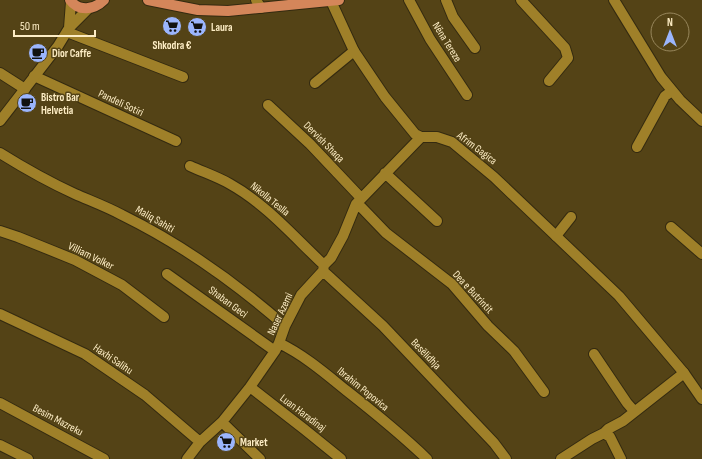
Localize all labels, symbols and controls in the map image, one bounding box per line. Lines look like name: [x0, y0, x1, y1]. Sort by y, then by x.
scale bar: [14, 12, 95, 38]
north arrow: [650, 12, 690, 52]
supermarket icon: Shkodra €: [161, 15, 183, 37]
supermarket icon: Laura: [186, 16, 208, 38]
text: N: [667, 16, 673, 29]
text: 50 m: [20, 19, 40, 34]
street label: Nëna Tereze: [430, 20, 464, 64]
place label: Laura: [211, 21, 233, 34]
place label: Shkodra €: [153, 39, 192, 52]
cafe icon: Dior Caffe: [27, 42, 49, 64]
place label: Dior Caffe: [52, 47, 92, 60]
street label: Pandeli Sotiri: [96, 87, 146, 119]
place label: Bistro Bar Helvetia: [41, 91, 80, 117]
cafe icon: Bistro Bar Helvetia: [16, 92, 38, 114]
street label: Dervish Shaqa: [301, 119, 347, 165]
street label: Afrim Gagica: [454, 128, 499, 167]
street label: Nikolla Teslla: [248, 179, 292, 219]
street label: Maliq Sahiti: [133, 203, 177, 235]
street label: Villiam Volker: [66, 239, 116, 273]
street label: Dea e Butrintit: [450, 268, 496, 316]
street label: Shaban Geci: [206, 283, 250, 321]
street label: Naser Azemi: [265, 291, 295, 337]
street label: Besëlidhja: [408, 336, 444, 372]
street label: Haxhi Salihu: [91, 341, 136, 377]
street label: Ibrahim Popovica: [335, 364, 391, 414]
street label: Luan Haradinaj: [278, 392, 328, 434]
street label: Besim Mazreku: [31, 401, 86, 439]
supermarket icon: Market: [215, 431, 237, 453]
place label: Market: [240, 436, 268, 449]

